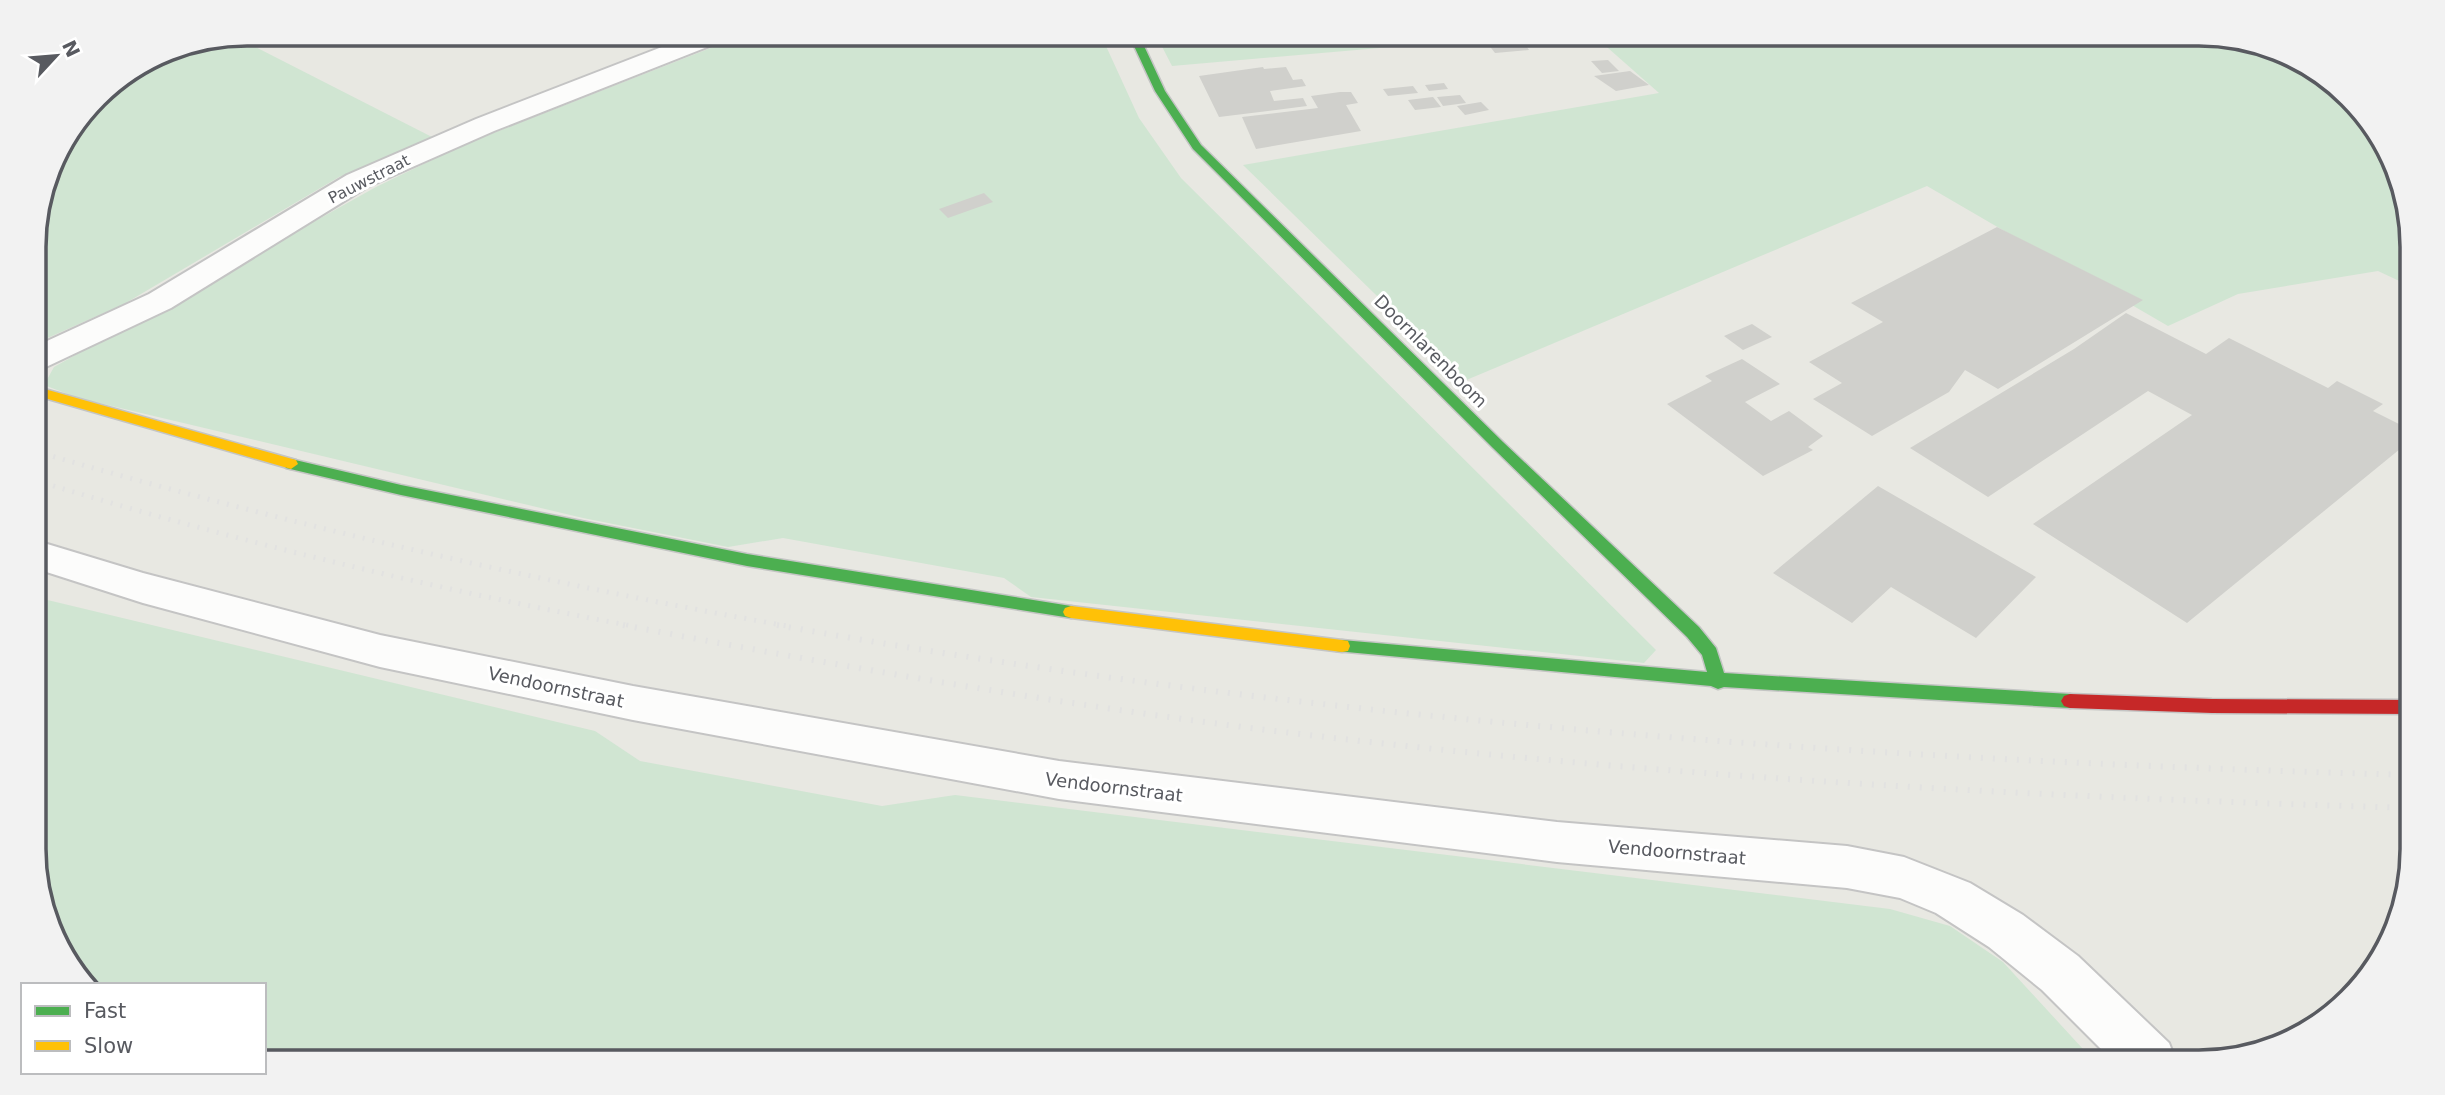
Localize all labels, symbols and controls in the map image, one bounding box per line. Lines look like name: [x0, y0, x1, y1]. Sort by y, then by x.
north arrow: [21, 21, 91, 91]
text: N: [58, 37, 85, 61]
street label: Pauwstraat: [325, 150, 413, 208]
street label: Doornlarenboom: [1370, 290, 1492, 412]
street label: Vendoornstraat: [486, 662, 626, 712]
street label: Vendoornstraat: [1044, 768, 1184, 806]
street label: Vendoornstraat: [1607, 836, 1747, 868]
legend: [21, 983, 266, 1074]
text: Fast: [84, 999, 126, 1023]
text: Slow: [84, 1034, 133, 1058]

